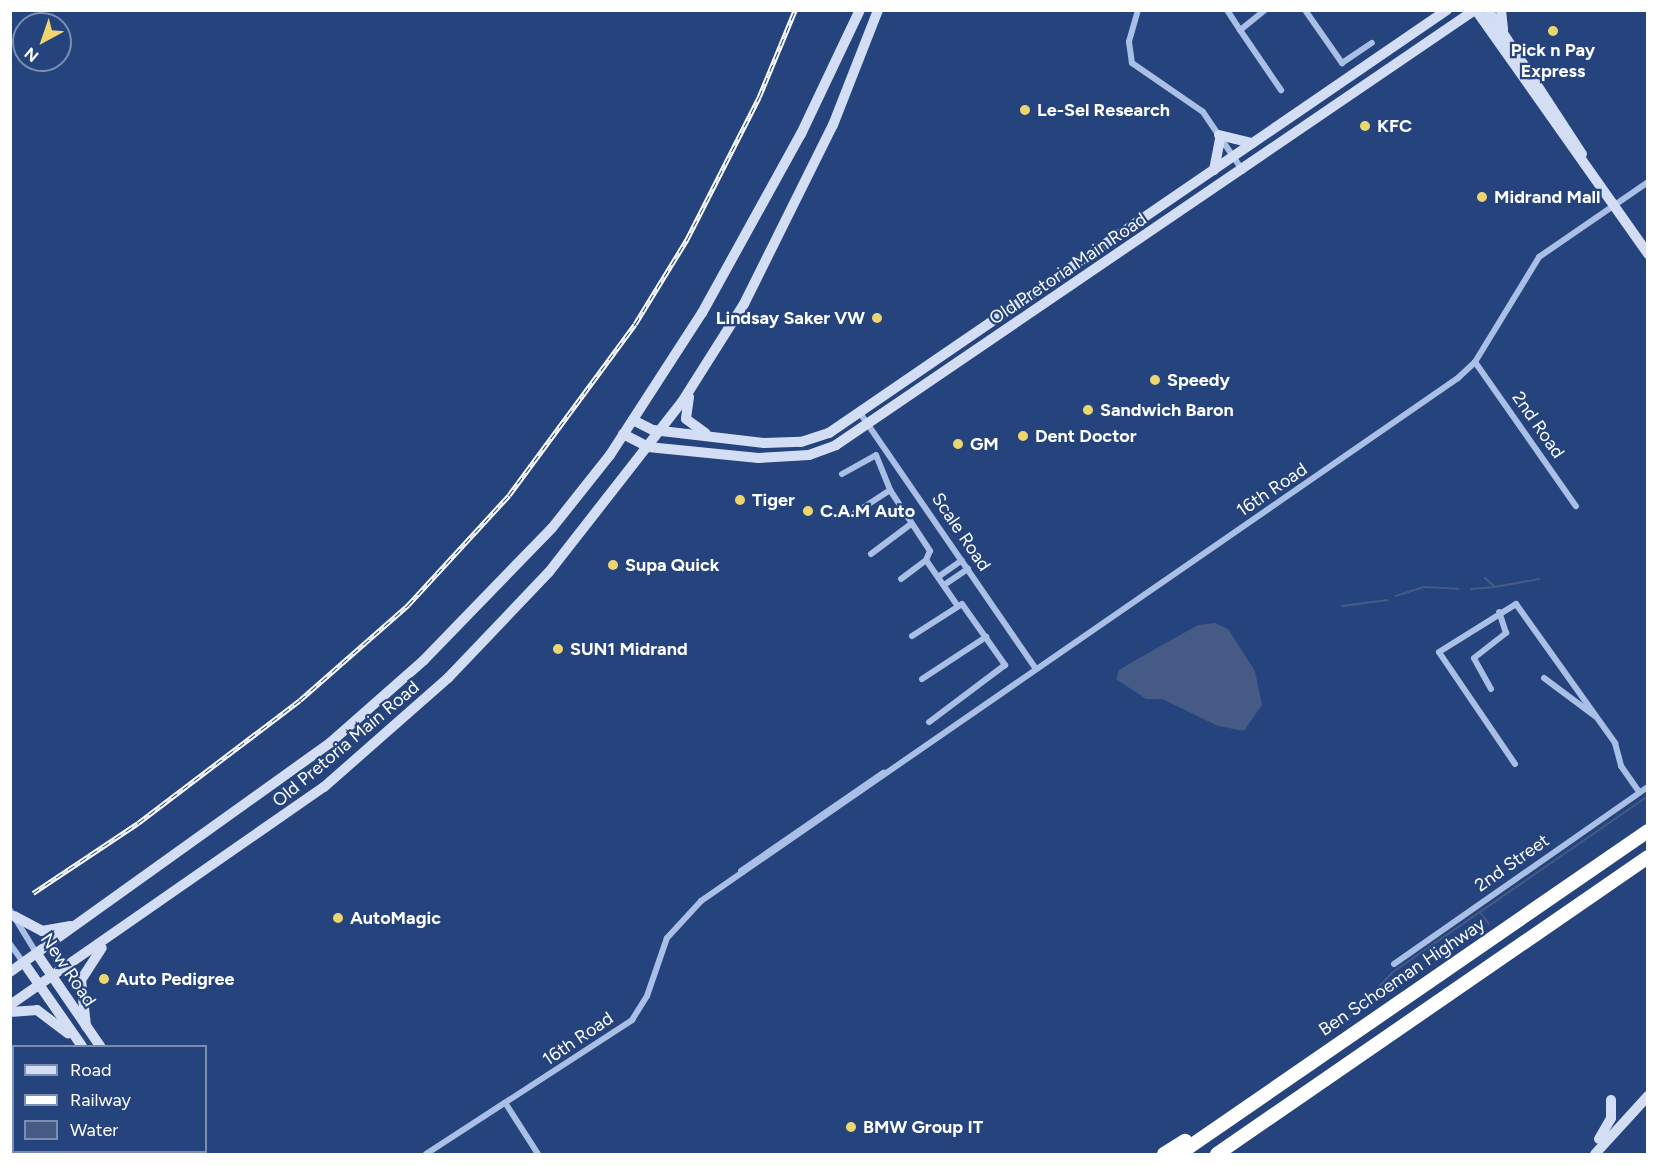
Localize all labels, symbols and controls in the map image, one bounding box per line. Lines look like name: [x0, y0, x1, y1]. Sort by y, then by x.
north arrow: [12, 12, 72, 72]
marker: Pick n Pay Express: [1546, 24, 1560, 38]
place label: Pick n Pay Express: [1511, 40, 1595, 82]
text: N: [21, 43, 42, 66]
place label: Le-Sel Research: [1037, 99, 1170, 121]
marker: Le-Sel Research: [1018, 103, 1032, 117]
place label: KFC: [1377, 115, 1412, 137]
marker: KFC: [1358, 119, 1372, 133]
place label: Midrand Mall: [1494, 186, 1600, 208]
marker: Midrand Mall: [1475, 190, 1489, 204]
street label: Old Pretoria Main Road: [985, 208, 1151, 330]
place label: Lindsay Saker VW: [716, 307, 865, 329]
marker: Lindsay Saker VW: [870, 311, 884, 325]
place label: Speedy: [1167, 369, 1230, 391]
marker: Speedy: [1148, 373, 1162, 387]
street label: 2nd Road: [1507, 387, 1569, 463]
place label: Sandwich Baron: [1100, 399, 1234, 421]
marker: Sandwich Baron: [1081, 403, 1095, 417]
place label: Dent Doctor: [1035, 425, 1137, 447]
marker: Dent Doctor: [1016, 429, 1030, 443]
place label: GM: [970, 433, 999, 455]
marker: GM: [951, 437, 965, 451]
street label: 16th Road: [1233, 459, 1311, 521]
place label: Tiger: [752, 489, 795, 511]
street label: Scale Road: [927, 489, 995, 575]
marker: Tiger: [733, 493, 747, 507]
place label: C.A.M Auto: [820, 500, 915, 522]
marker: C.A.M Auto: [801, 504, 815, 518]
place label: Supa Quick: [625, 554, 719, 576]
marker: Supa Quick: [606, 558, 620, 572]
place label: SUN1 Midrand: [570, 638, 688, 660]
marker: SUN1 Midrand: [551, 642, 565, 656]
street label: Old Pretoria Main Road: [268, 676, 424, 812]
street label: 2nd Street: [1471, 830, 1553, 896]
place label: AutoMagic: [350, 907, 441, 929]
marker: AutoMagic: [331, 911, 345, 925]
street label: Ben Schoeman Highway: [1315, 913, 1489, 1041]
street label: New Road: [36, 929, 100, 1011]
place label: Auto Pedigree: [116, 968, 235, 990]
marker: Auto Pedigree: [97, 972, 111, 986]
street label: 16th Road: [539, 1008, 617, 1070]
legend: [12, 1045, 207, 1153]
text: Road: [70, 1059, 111, 1081]
text: Railway: [70, 1089, 131, 1111]
place label: BMW Group IT: [863, 1116, 983, 1138]
text: Water: [70, 1119, 118, 1141]
marker: BMW Group IT: [844, 1120, 858, 1134]

